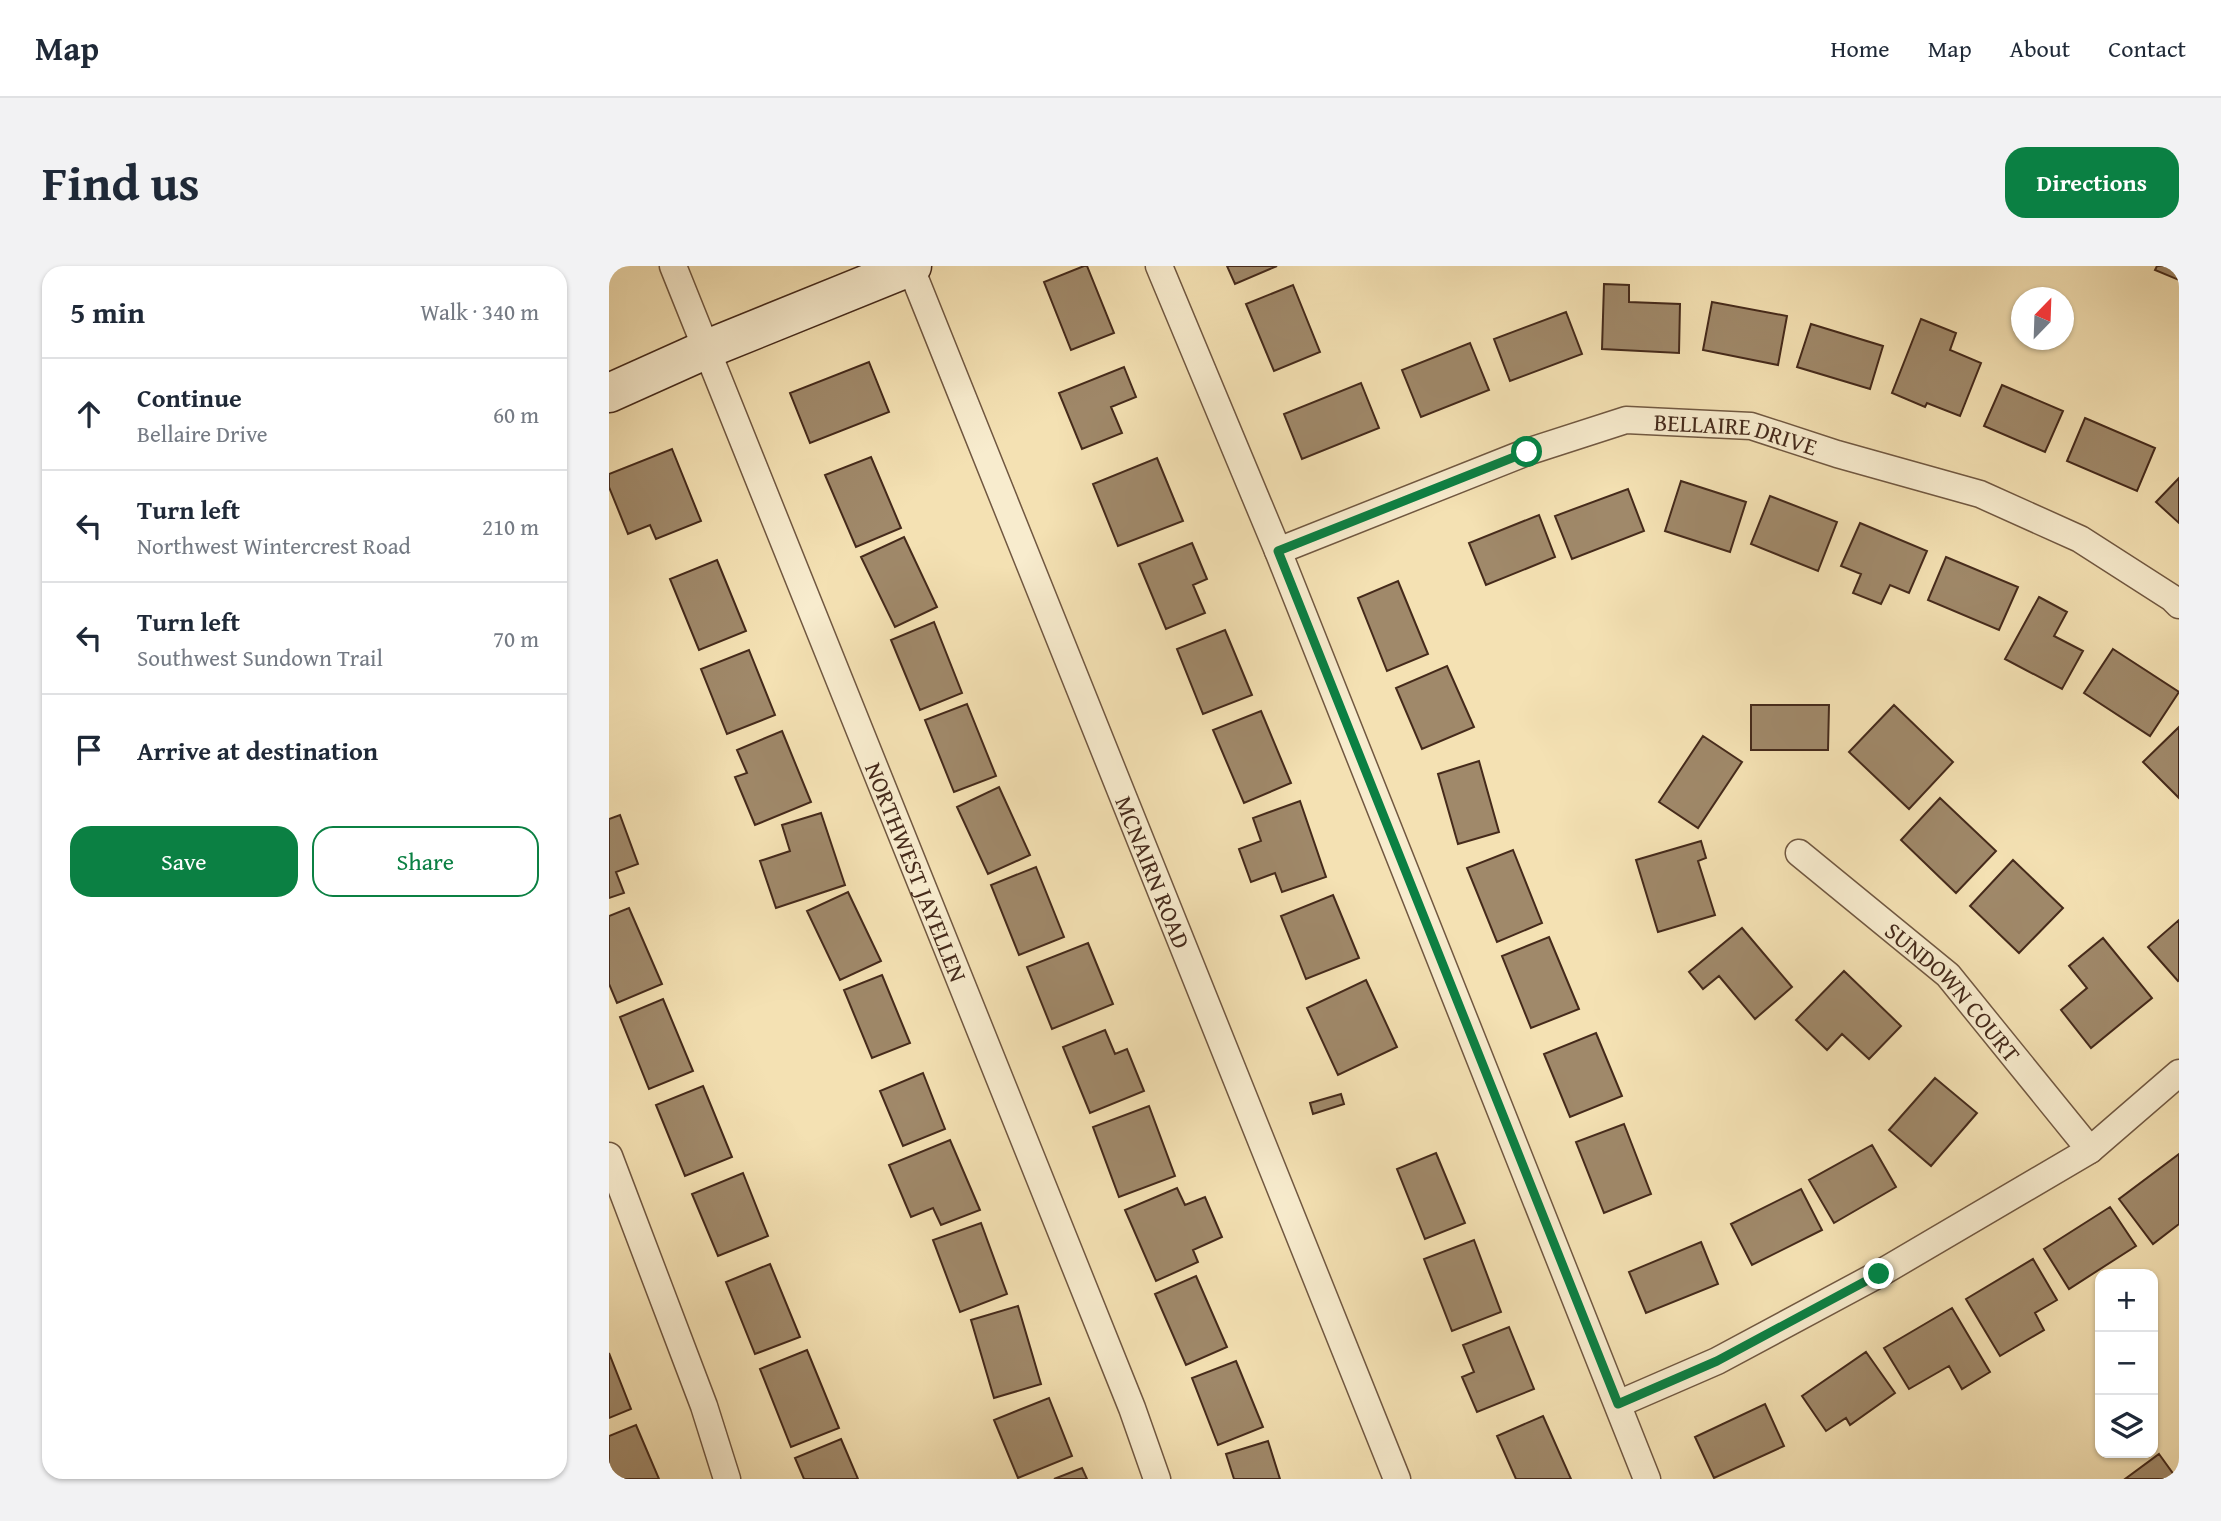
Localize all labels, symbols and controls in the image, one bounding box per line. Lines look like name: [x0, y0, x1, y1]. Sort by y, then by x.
text: Map: [35, 24, 99, 72]
text: Home: [1831, 31, 1890, 66]
text: Map: [1928, 31, 1972, 66]
text: About: [2010, 31, 2070, 66]
text: Contact: [2108, 31, 2186, 66]
text: Find us: [42, 146, 200, 218]
button: Directions: [2005, 147, 2179, 218]
north arrow: [2011, 287, 2074, 350]
text: 5 min: [70, 290, 145, 334]
text: Walk · 340 m: [420, 295, 539, 328]
text: Continue: [137, 378, 242, 417]
icon: ahead: [70, 395, 108, 433]
text: 60 m: [493, 398, 539, 431]
street label: BELLAIRE DRIVE: [1653, 404, 1822, 464]
text: Bellaire Drive: [137, 417, 268, 450]
route start: [1511, 436, 1542, 467]
text: Turn left: [137, 490, 240, 529]
icon: left: [70, 507, 108, 545]
text: 210 m: [482, 510, 539, 543]
text: Northwest Wintercrest Road: [137, 529, 411, 562]
text: Turn left: [137, 602, 240, 641]
icon: left: [70, 619, 108, 657]
text: 70 m: [493, 622, 539, 655]
text: Southwest Sundown Trail: [137, 641, 383, 674]
icon: arrive: [70, 731, 108, 769]
text: Arrive at destination: [137, 731, 378, 770]
street label: NORTHWEST JAYELLEN: [857, 757, 976, 987]
street label: MCNAIRN ROAD: [1107, 790, 1200, 954]
button: Save: [70, 826, 298, 897]
button: Share: [312, 826, 539, 897]
street label: SUNDOWN COURT: [1878, 913, 2029, 1069]
route end: [1863, 1258, 1894, 1289]
map controls: [2095, 1269, 2158, 1458]
button: +: [2095, 1269, 2158, 1332]
button: −: [2095, 1332, 2158, 1395]
button: layers: [2095, 1395, 2158, 1458]

